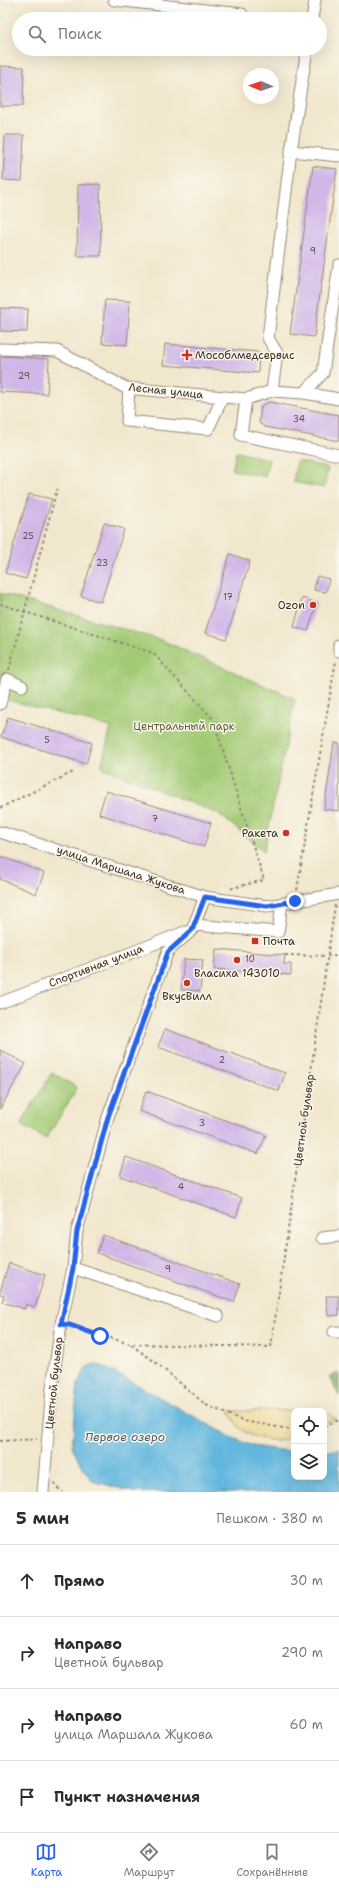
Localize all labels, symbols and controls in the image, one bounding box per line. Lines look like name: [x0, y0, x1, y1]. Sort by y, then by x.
search box: [12, 12, 327, 56]
icon: search: [26, 23, 48, 45]
text: Поиск: [58, 24, 102, 44]
north arrow: [243, 68, 279, 104]
house number: 9: [310, 245, 316, 257]
place label: Мособлмедсервис: [195, 348, 295, 363]
marker: Мособлмедсервис: [182, 350, 192, 360]
house number: 29: [18, 370, 30, 382]
street label: Лесная улица: [128, 380, 204, 402]
house number: 34: [293, 413, 305, 425]
house number: 25: [22, 530, 34, 542]
house number: 23: [96, 557, 108, 569]
house number: 17: [223, 591, 233, 603]
place label: Ozon: [278, 598, 305, 613]
marker: Ozon: [308, 600, 318, 610]
park label: Центральный парк: [133, 719, 235, 734]
house number: 5: [44, 734, 50, 746]
house number: 7: [152, 813, 158, 825]
place label: Ракета: [242, 826, 278, 841]
marker: Ракета: [281, 828, 291, 838]
street label: улица Маршала Жукова: [55, 842, 187, 898]
route end: [286, 892, 304, 910]
place label: Почта: [263, 934, 295, 949]
marker: Почта: [250, 936, 260, 946]
street label: Спортивная улица: [47, 941, 146, 991]
house number: 10: [245, 953, 255, 965]
marker: Власиха 143010: [232, 955, 242, 965]
place label: Власиха 143010: [194, 966, 280, 981]
marker: ВкусВилл: [182, 978, 192, 988]
place label: ВкусВилл: [162, 989, 212, 1004]
house number: 2: [219, 1054, 225, 1066]
street label: Цветной бульвар: [290, 1073, 318, 1167]
house number: 3: [199, 1117, 205, 1129]
house number: 4: [178, 1181, 184, 1193]
house number: 9: [165, 1263, 171, 1275]
route start: [91, 1327, 109, 1345]
street label: Цветной бульвар: [42, 1336, 66, 1430]
map controls: [291, 1408, 327, 1480]
button: locate: [291, 1408, 327, 1444]
water label: Первое озеро: [85, 1429, 165, 1445]
button: layers: [291, 1444, 327, 1480]
text: 5 мин: [16, 1507, 69, 1529]
text: Пешком · 380 m: [216, 1510, 323, 1527]
icon: ahead: [16, 1570, 38, 1592]
text: Прямо: [54, 1571, 104, 1591]
text: 30 m: [289, 1572, 323, 1589]
text: Направо: [54, 1634, 122, 1654]
icon: right: [16, 1642, 38, 1664]
text: 290 m: [281, 1644, 323, 1661]
text: Цветной бульвар: [54, 1654, 164, 1671]
text: Направо: [54, 1706, 122, 1726]
icon: right: [16, 1714, 38, 1736]
text: 60 m: [290, 1716, 323, 1733]
text: улица Маршала Жукова: [54, 1726, 213, 1743]
icon: arrive: [16, 1786, 38, 1808]
text: Пункт назначения: [54, 1787, 200, 1807]
tab: Карта: [31, 1841, 62, 1880]
tab: Маршрут: [124, 1841, 175, 1880]
tab: Сохранённые: [236, 1841, 308, 1880]

